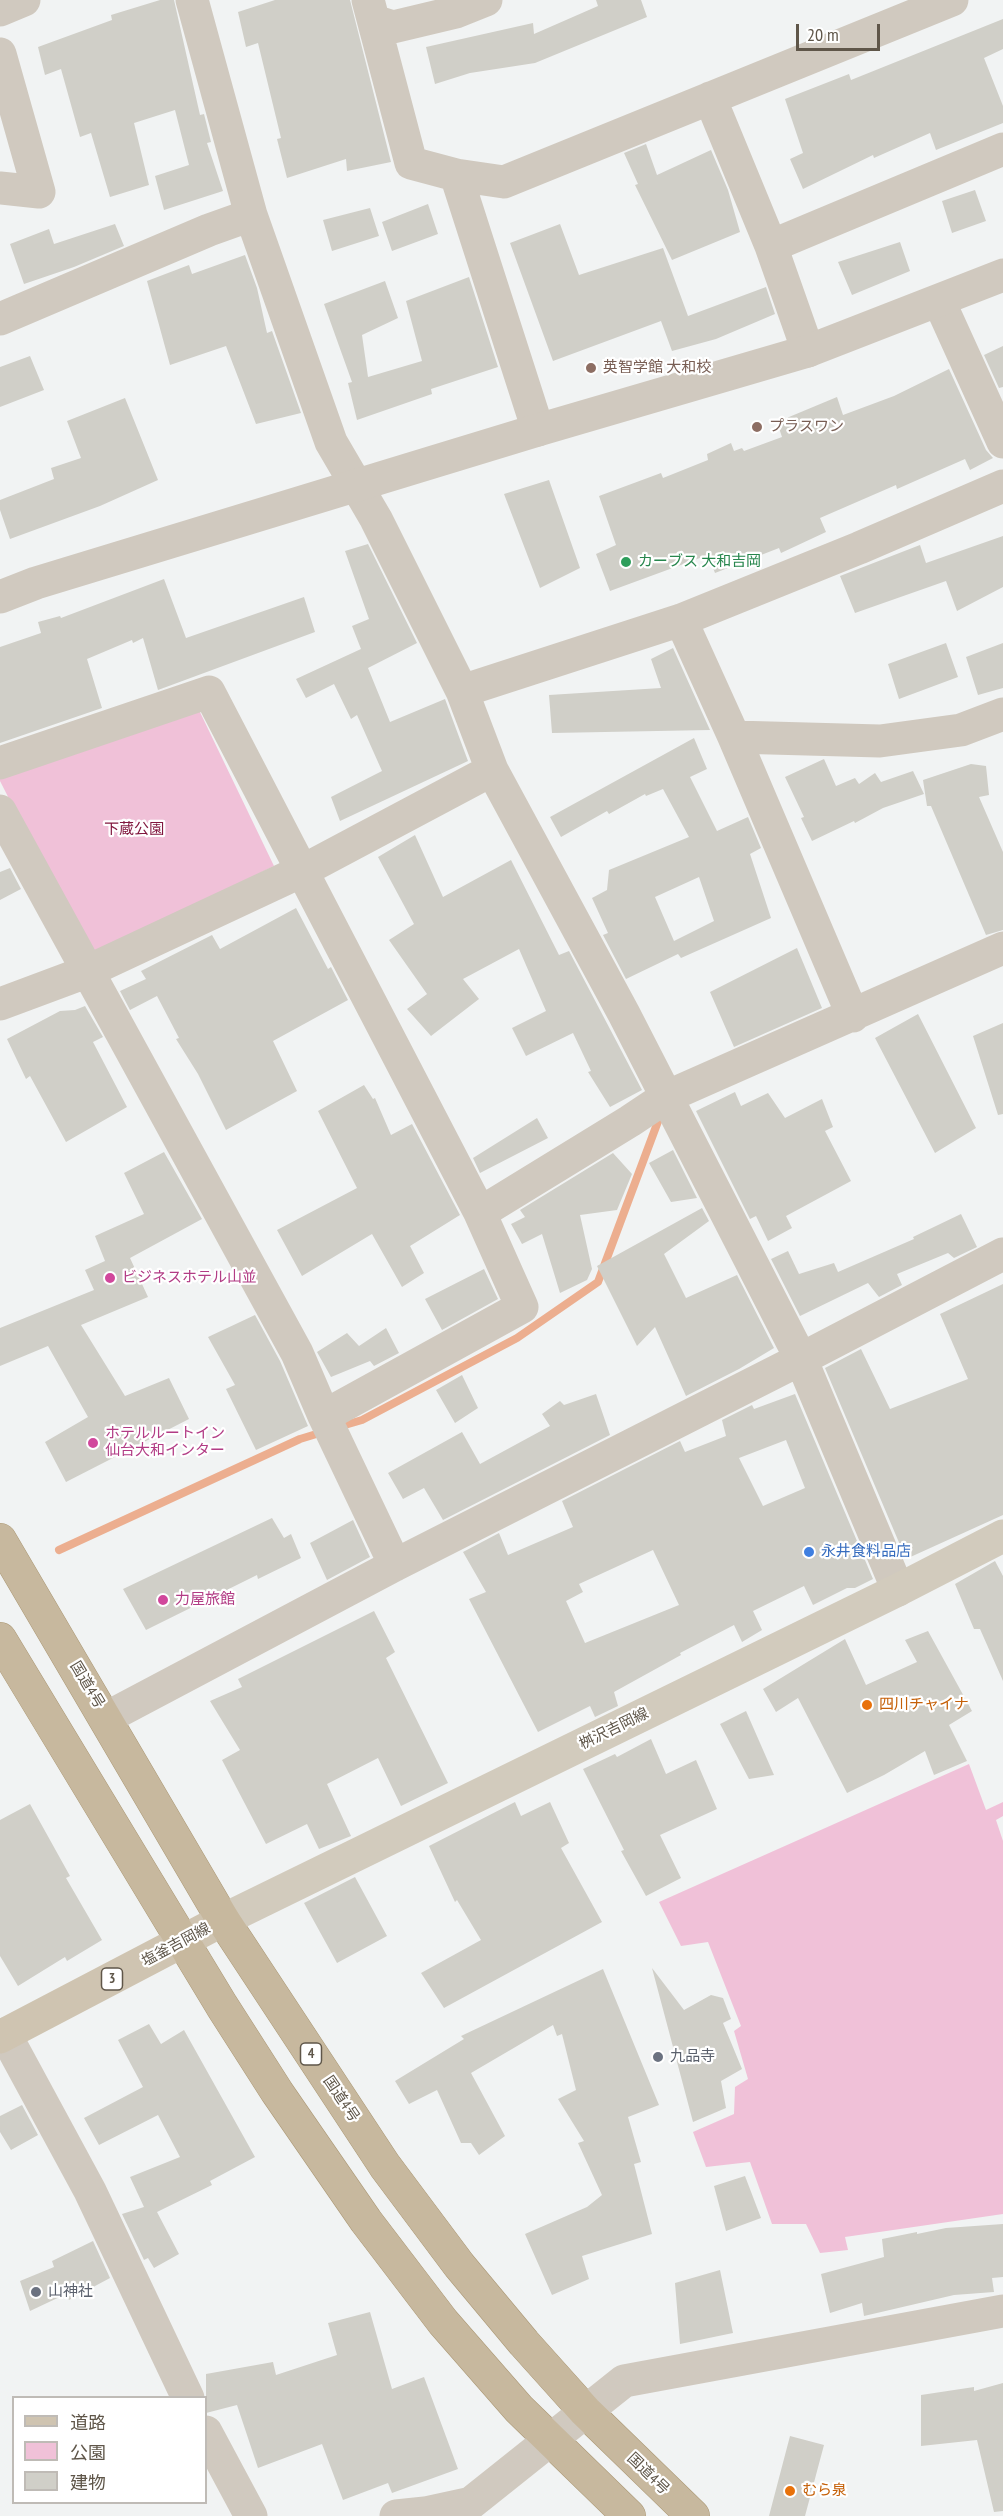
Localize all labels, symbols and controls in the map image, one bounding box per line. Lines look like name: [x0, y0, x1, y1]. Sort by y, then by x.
scale bar: [799, 12, 883, 50]
text: 20 m: [807, 23, 839, 46]
place label: 英智学館 大和校: [603, 359, 711, 377]
marker: 英智学館 大和校: [584, 361, 598, 375]
place label: プラスワン: [769, 418, 844, 436]
marker: プラスワン: [750, 420, 764, 434]
place label: カーブス 大和吉岡: [638, 553, 761, 571]
marker: カーブス 大和吉岡: [619, 555, 633, 569]
park label: 下蔵公園: [104, 821, 164, 839]
place label: ビジネスホテル山並: [122, 1269, 257, 1287]
marker: ビジネスホテル山並: [103, 1271, 117, 1285]
place label: ホテルルートイン 仙台大和インター: [105, 1425, 225, 1460]
marker: ホテルルートイン 仙台大和インター: [86, 1436, 100, 1450]
place label: 永井食料品店: [821, 1543, 911, 1561]
marker: 永井食料品店: [802, 1545, 816, 1559]
place label: 力屋旅館: [175, 1591, 235, 1609]
marker: 力屋旅館: [156, 1593, 170, 1607]
street label: 国道4号: [66, 1658, 108, 1712]
place label: 四川チャイナ: [879, 1696, 969, 1714]
marker: 四川チャイナ: [860, 1698, 874, 1712]
street label: 桝沢吉岡線: [576, 1704, 652, 1754]
street label: 塩釜吉岡線: [139, 1919, 213, 1971]
road number: 3: [102, 1968, 122, 1990]
road number: 4: [300, 2043, 322, 2065]
place label: 九品寺: [670, 2048, 715, 2066]
marker: 九品寺: [651, 2050, 665, 2064]
street label: 国道4号: [319, 2073, 363, 2125]
place label: 山神社: [48, 2283, 93, 2301]
marker: 山神社: [29, 2285, 43, 2299]
legend: [12, 2396, 207, 2504]
text: 道路: [70, 2411, 106, 2434]
text: 公園: [70, 2441, 106, 2464]
street label: 国道4号: [623, 2450, 673, 2498]
text: 建物: [70, 2471, 106, 2494]
place label: むら泉: [802, 2482, 847, 2500]
marker: むら泉: [783, 2484, 797, 2498]

